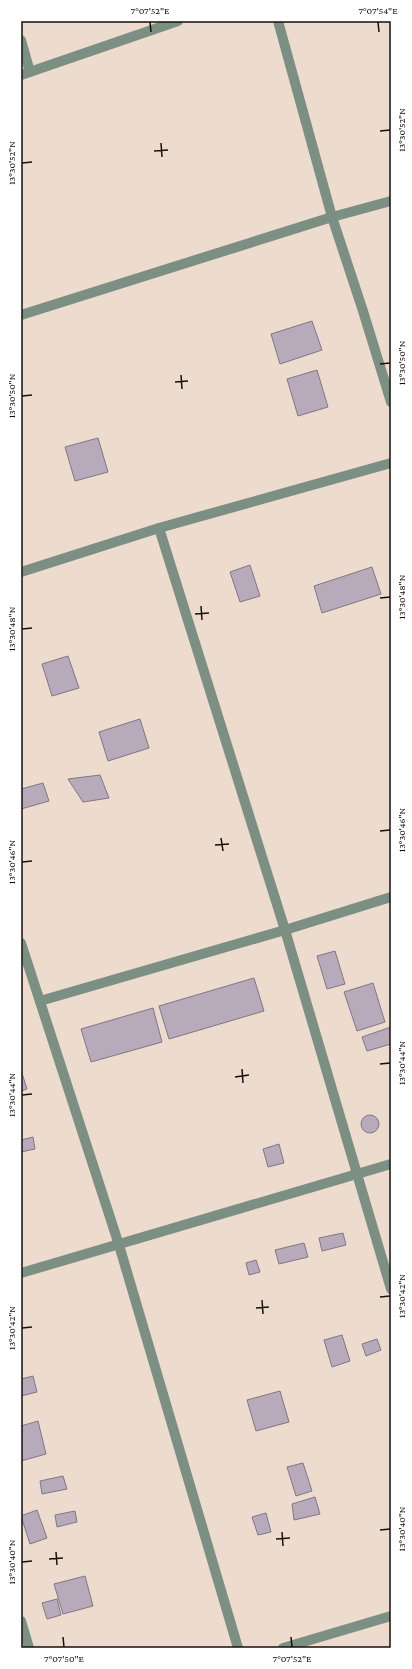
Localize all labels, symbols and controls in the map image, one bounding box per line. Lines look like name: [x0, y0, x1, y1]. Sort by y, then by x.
text: 7°07'52"E: [131, 5, 170, 16]
text: 7°07'54"E: [358, 5, 398, 16]
text: 13°30'52"N: [396, 108, 407, 152]
text: 13°30'52"N: [6, 141, 17, 185]
text: 13°30'50"N: [396, 340, 407, 385]
text: 13°30'50"N: [6, 373, 17, 418]
text: 13°30'48"N: [396, 574, 407, 619]
text: 13°30'48"N: [6, 606, 17, 651]
text: 13°30'46"N: [396, 807, 407, 852]
text: 13°30'46"N: [6, 839, 17, 884]
text: 13°30'44"N: [396, 1041, 407, 1085]
text: 13°30'44"N: [6, 1073, 17, 1117]
text: 13°30'42"N: [396, 1274, 407, 1318]
text: 13°30'42"N: [6, 1306, 17, 1350]
text: 13°30'40"N: [396, 1506, 407, 1551]
text: 13°30'40"N: [6, 1539, 17, 1584]
text: 7°07'50"E: [44, 1653, 85, 1664]
text: 7°07'52"E: [273, 1653, 312, 1664]

